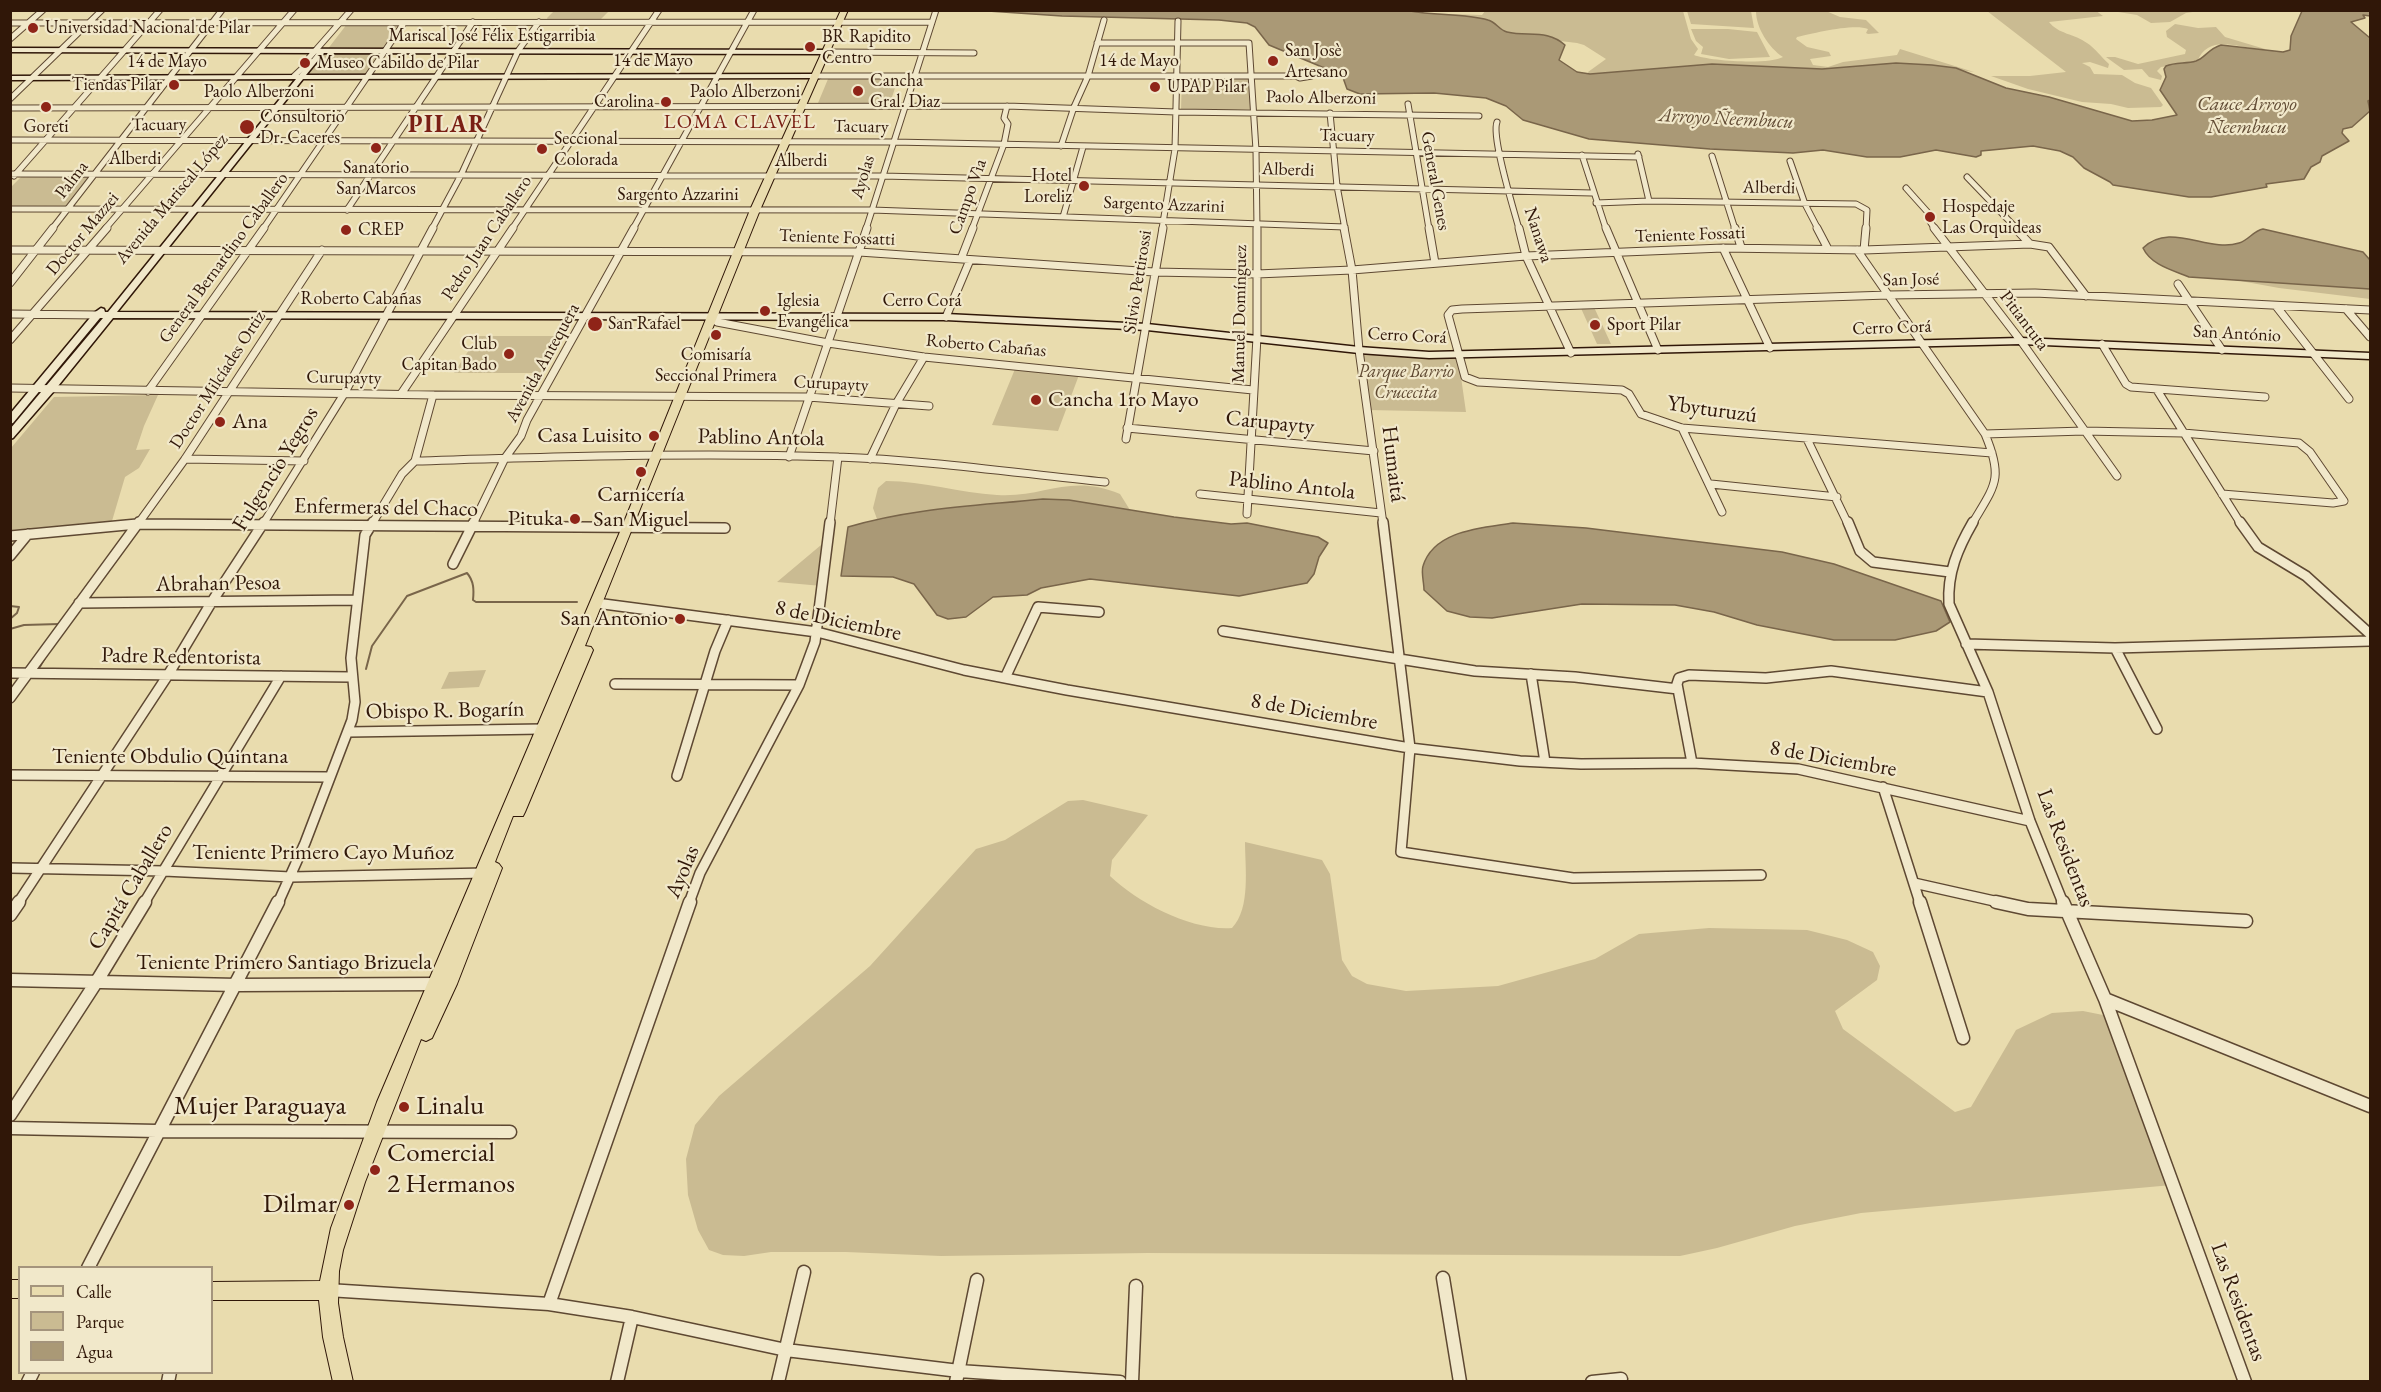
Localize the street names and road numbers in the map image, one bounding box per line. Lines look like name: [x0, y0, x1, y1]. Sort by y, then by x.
street label: Mariscal José Félix Estigarribia: [389, 25, 595, 47]
street label: 14 de Mayo: [613, 50, 693, 72]
street label: 14 de Mayo: [1099, 50, 1179, 72]
street label: 14 de Mayo: [127, 51, 207, 73]
street label: Paolo Alberzoni: [204, 81, 314, 103]
street label: Paolo Alberzoni: [690, 81, 800, 103]
street label: Paolo Alberzoni: [1266, 86, 1376, 110]
street label: Tacuary: [131, 114, 187, 136]
street label: Tacuary: [833, 116, 889, 138]
street label: Tacuary: [1319, 125, 1375, 147]
street label: Avenida Mariscal López: [111, 129, 233, 269]
street label: General Genes: [1416, 130, 1454, 232]
street label: Alberdi: [109, 148, 161, 170]
street label: Alberdi: [775, 150, 827, 172]
street label: Ayolas: [846, 153, 880, 201]
street label: Campo Vìa: [944, 156, 992, 238]
street label: Palma: [51, 157, 93, 203]
street label: Alberdi: [1261, 158, 1315, 182]
street label: General Bernardino Caballero: [155, 168, 293, 348]
street label: Pedro Juan Caballero: [437, 171, 537, 305]
street label: Alberdi: [1743, 177, 1795, 199]
street label: Sargento Azzarini: [617, 184, 739, 206]
street label: Doctor Mazzei: [42, 188, 124, 280]
street label: Sargento Azzarini: [1103, 192, 1225, 218]
street label: Nanawa: [1519, 205, 1557, 265]
street label: Teniente Fossati: [1634, 222, 1746, 248]
street label: Teniente Fossatti: [779, 225, 895, 251]
street label: Silvio Pettirossi: [1119, 229, 1157, 335]
street label: Manuel Domínguez: [1228, 245, 1252, 383]
street label: San José: [1883, 269, 1939, 291]
street label: Pitiantuta: [1995, 287, 2053, 355]
street label: Roberto Cabañas: [301, 288, 421, 310]
street label: Cerro Corá: [882, 290, 962, 312]
street label: Avenida Antequera: [501, 300, 585, 426]
street label: Doctor Milcíades Ortiz: [165, 307, 271, 453]
street label: Cerro Corá: [1852, 316, 1932, 340]
street label: San António: [2192, 321, 2282, 347]
street label: Cerro Corá: [1367, 323, 1447, 349]
street label: Roberto Cabañas: [925, 330, 1047, 362]
street label: Curupayty: [306, 367, 382, 389]
street label: Curupayty: [793, 371, 869, 397]
street label: Ybyturuzú: [1665, 391, 1759, 429]
street label: Fulgencio Yegros: [227, 402, 325, 536]
street label: Carupayty: [1224, 405, 1316, 441]
street label: Pablino Antola: [697, 424, 825, 452]
street label: Humaitá: [1375, 424, 1411, 504]
street label: Pablino Antola: [1228, 466, 1356, 506]
street label: Enfermeras del Chaco: [294, 493, 478, 523]
street label: Abrahan Pesoa: [155, 570, 281, 598]
street label: 8 de Diciembre: [772, 595, 904, 647]
street label: Padre Redentorista: [101, 642, 261, 672]
street label: 8 de Diciembre: [1249, 688, 1379, 736]
street label: Obispo R. Bogarín: [365, 696, 525, 726]
street label: 8 de Diciembre: [1768, 735, 1898, 783]
street label: Teniente Obdulio Quintana: [52, 744, 288, 770]
street label: Las Residentas: [2030, 785, 2100, 911]
street label: Capitá Caballero: [83, 819, 179, 955]
street label: Teniente Primero Cayo Muñoz: [192, 840, 454, 866]
street label: Ayolas: [660, 842, 706, 902]
street label: Teniente Primero Santiago Brizuela: [136, 950, 432, 976]
street label: Mujer Paraguaya: [174, 1091, 346, 1123]
street label: Las Residentas: [2204, 1239, 2272, 1365]

